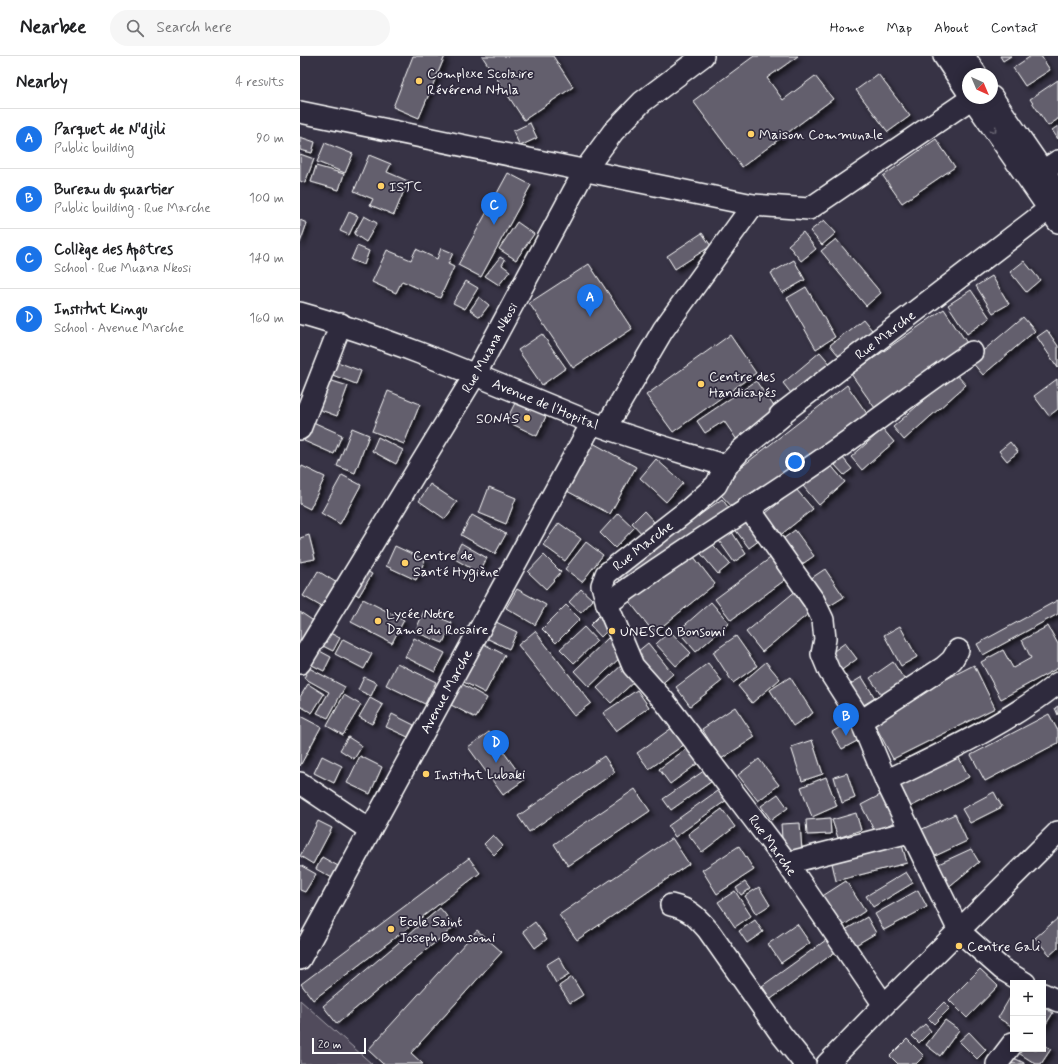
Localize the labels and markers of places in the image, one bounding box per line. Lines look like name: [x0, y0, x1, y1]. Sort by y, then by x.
place label: Complexe Scolaire Révérend Ntula: [427, 65, 534, 99]
marker: Complexe Scolaire Révérend Ntula: [414, 76, 424, 86]
place label: Maison Communale: [759, 126, 883, 144]
marker: Maison Communale: [746, 129, 756, 139]
place label: ISTC: [389, 178, 422, 196]
marker: ISTC: [376, 181, 386, 191]
pin: C: [481, 192, 507, 225]
pin: A: [577, 284, 603, 317]
place label: Centre des Handicapés: [709, 368, 776, 402]
marker: Centre des Handicapés: [696, 379, 706, 389]
place label: SONAS: [476, 410, 519, 428]
marker: SONAS: [522, 413, 532, 423]
place label: Centre de Santé Hygiène: [413, 547, 499, 582]
marker: Centre de Santé Hygiène: [400, 558, 410, 568]
place label: Lycée Notre Dame du Rosaire: [386, 605, 488, 639]
marker: Lycée Notre Dame du Rosaire: [373, 616, 383, 626]
place label: UNESCO Bonsomi: [620, 623, 725, 641]
marker: UNESCO Bonsomi: [607, 626, 617, 636]
pin: B: [833, 703, 859, 736]
pin: D: [483, 730, 509, 763]
place label: Institut Lubaki: [434, 766, 525, 784]
marker: Institut Lubaki: [421, 769, 431, 779]
place label: Ecole Saint Joseph Bonsomi: [399, 913, 495, 947]
marker: Ecole Saint Joseph Bonsomi: [386, 924, 396, 934]
place label: Centre Gali: [967, 938, 1040, 956]
marker: Centre Gali: [954, 941, 964, 951]

